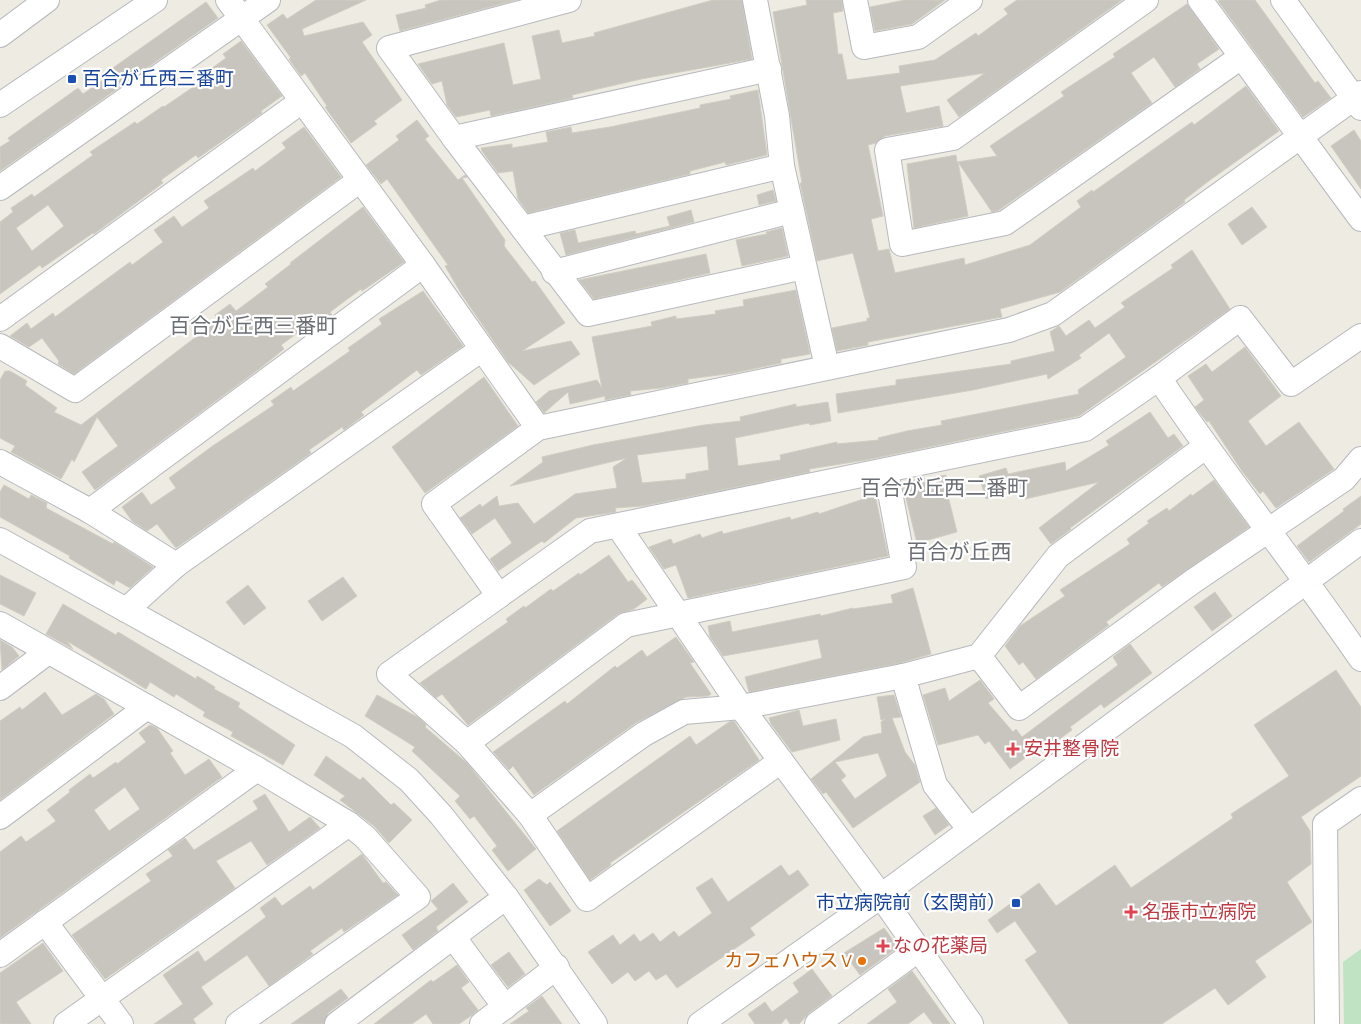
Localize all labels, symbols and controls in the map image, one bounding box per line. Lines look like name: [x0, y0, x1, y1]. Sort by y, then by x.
place label: 百合が丘西三番町: [82, 68, 234, 89]
marker: 百合が丘西三番町: [66, 73, 78, 85]
district label: 百合が丘西三番町: [169, 315, 337, 337]
district label: 百合が丘西二番町: [860, 477, 1028, 499]
district label: 百合が丘西: [907, 541, 1012, 563]
place label: 安井整骨院: [1024, 739, 1119, 759]
marker: 安井整骨院: [1006, 742, 1020, 756]
place label: 市立病院前（玄関前）: [816, 892, 1006, 913]
marker: 市立病院前（玄関前）: [1010, 897, 1022, 909]
place label: 名張市立病院: [1142, 901, 1256, 922]
marker: 名張市立病院: [1124, 905, 1138, 919]
place label: なの花薬局: [893, 935, 988, 956]
marker: なの花薬局: [877, 940, 889, 952]
place label: カフェハウス V: [724, 951, 852, 971]
marker: カフェハウス V: [856, 955, 868, 967]

